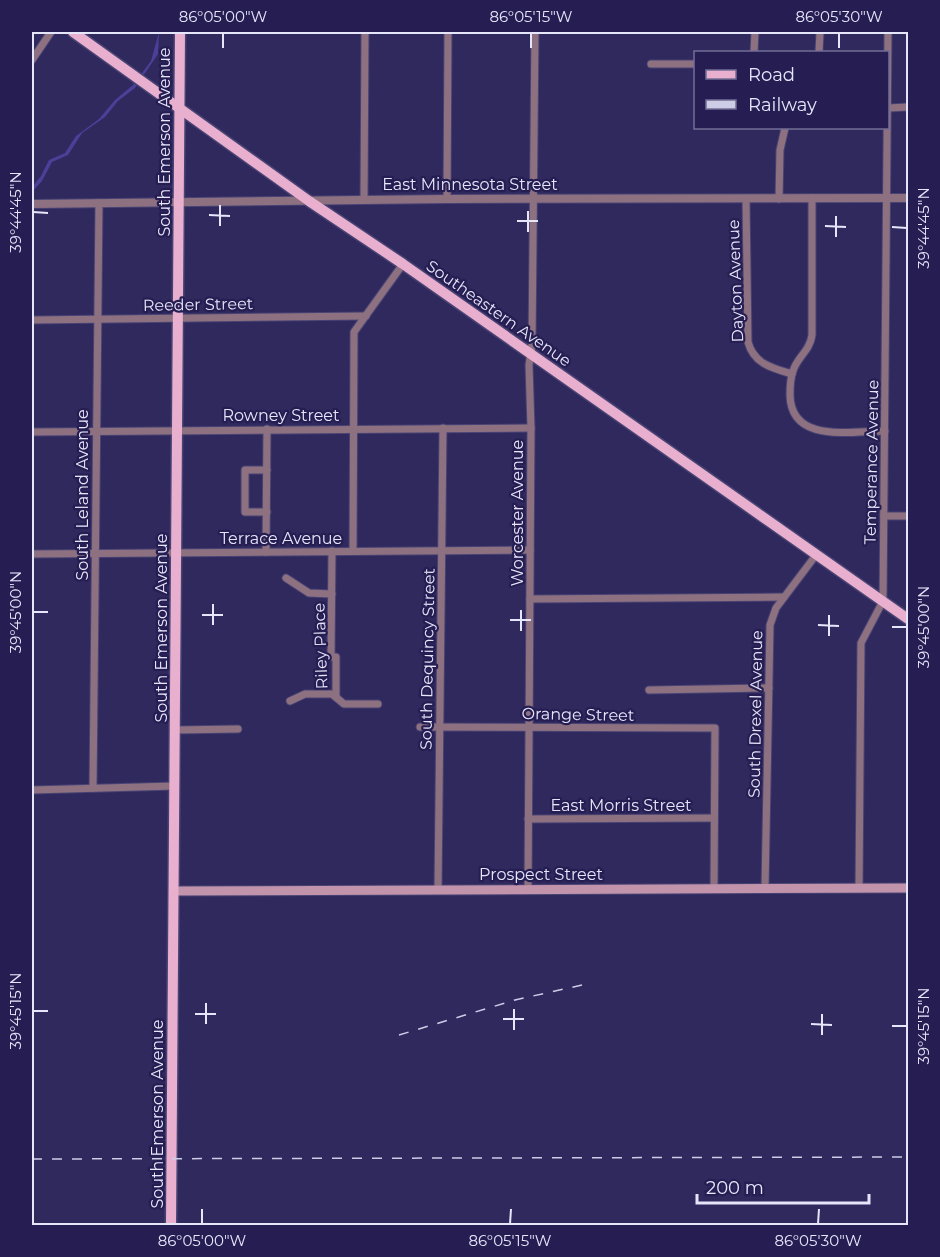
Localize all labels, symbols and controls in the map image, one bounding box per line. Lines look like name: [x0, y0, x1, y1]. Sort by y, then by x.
text: 86°05'00"W: [179, 7, 268, 26]
text: 86°05'15"W: [489, 7, 573, 26]
text: 86°05'30"W: [795, 7, 883, 26]
street label: South Emerson Avenue: [155, 47, 174, 237]
legend: [694, 51, 889, 129]
text: Road: [748, 64, 795, 86]
text: Railway: [748, 94, 817, 116]
text: 39°44'45"N: [6, 171, 25, 253]
street label: East Minnesota Street: [382, 175, 558, 194]
text: 39°44'45"N: [914, 187, 933, 269]
street label: Dayton Avenue: [724, 219, 747, 343]
street label: Southeastern Avenue: [423, 256, 575, 371]
street label: Reeder Street: [143, 294, 254, 315]
street label: Temperance Avenue: [861, 380, 882, 544]
street label: Rowney Street: [222, 406, 340, 425]
street label: South Leland Avenue: [73, 409, 92, 581]
street label: Worcester Avenue: [508, 440, 527, 586]
street label: Terrace Avenue: [220, 529, 342, 548]
street label: South Emerson Avenue: [152, 533, 171, 723]
street label: South Dequincy Street: [416, 567, 439, 750]
text: 39°45'00"N: [6, 571, 25, 653]
text: 39°45'00"N: [914, 586, 933, 668]
street label: Riley Place: [309, 602, 332, 689]
street label: South Drexel Avenue: [745, 630, 766, 798]
street label: Orange Street: [522, 704, 635, 725]
street label: East Morris Street: [550, 796, 692, 815]
street label: Prospect Street: [479, 865, 603, 884]
text: 39°45'15"N: [6, 972, 25, 1050]
text: 39°45'15"N: [914, 987, 933, 1065]
street label: South Emerson Avenue: [148, 1019, 167, 1209]
scale bar: [697, 1167, 870, 1205]
text: 200 m: [706, 1177, 764, 1199]
text: 86°05'00"W: [158, 1231, 247, 1250]
text: 86°05'15"W: [468, 1231, 552, 1250]
text: 86°05'30"W: [774, 1231, 862, 1250]

